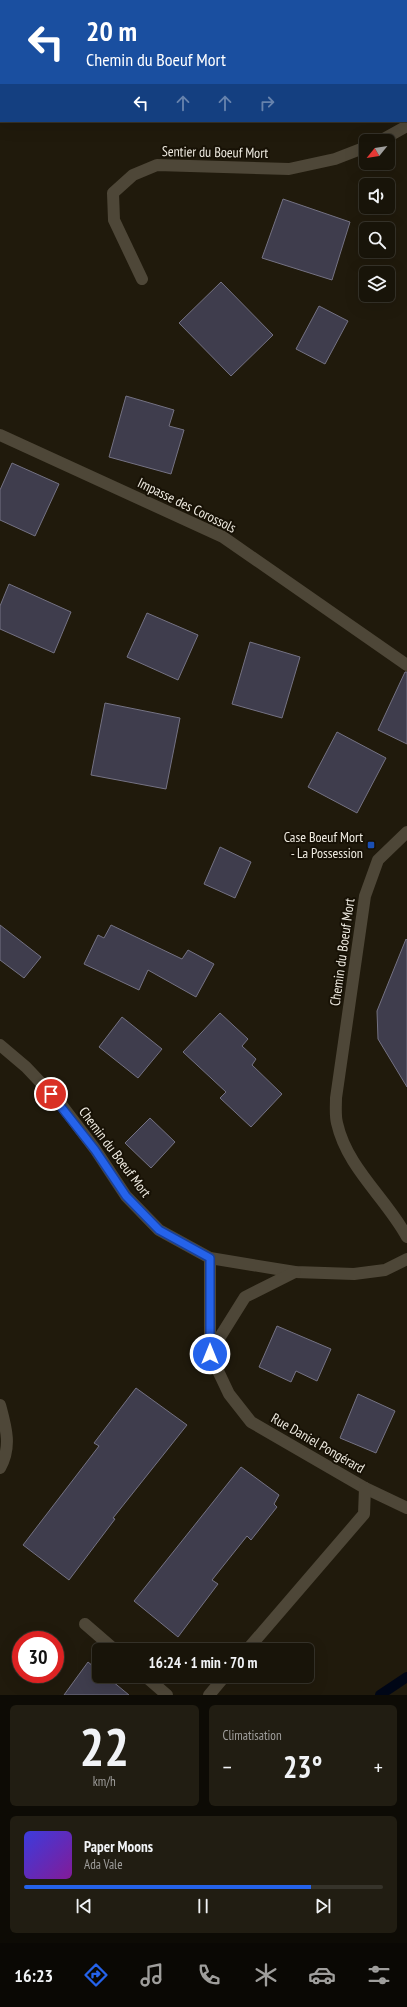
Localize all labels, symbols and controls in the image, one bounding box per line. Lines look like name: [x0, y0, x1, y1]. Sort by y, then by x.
text: 20 m: [86, 12, 137, 49]
icon: left: [20, 16, 72, 68]
text: Chemin du Boeuf Mort: [86, 48, 226, 71]
icon: left: [130, 92, 152, 114]
icon: ahead: [172, 92, 194, 114]
icon: ahead: [214, 92, 236, 114]
icon: right: [256, 92, 278, 114]
north arrow: [359, 134, 395, 170]
map controls: [359, 134, 395, 302]
street label: Sentier du Boeuf Mort: [162, 142, 269, 162]
button: sound: [359, 178, 395, 214]
button: search: [359, 222, 395, 258]
button: layers: [359, 266, 395, 302]
street label: Impasse des Corossols: [135, 473, 239, 537]
place label: Case Boeuf Mort - La Possession: [284, 828, 363, 862]
marker: Case Boeuf Mort - La Possession: [366, 840, 376, 850]
street label: Chemin du Boeuf Mort: [326, 897, 359, 1007]
pin: [34, 1077, 68, 1111]
icon: arrive: [40, 1083, 62, 1105]
street label: Chemin du Boeuf Mort: [75, 1103, 155, 1201]
position arrow: [189, 1333, 231, 1375]
street label: Rue Daniel Pongérard: [268, 1409, 368, 1477]
speed limit sign: 30: [12, 1631, 64, 1683]
text: 16:24 · 1 min · 70 m: [149, 1653, 257, 1672]
text: 22: [79, 1713, 129, 1780]
text: Climatisation: [223, 1727, 282, 1744]
text: 23°: [283, 1747, 323, 1786]
text: −: [223, 1753, 232, 1781]
text: +: [374, 1753, 383, 1781]
text: km/h: [93, 1773, 116, 1790]
text: Paper Moons: [84, 1837, 153, 1856]
text: Ada Vale: [84, 1856, 123, 1873]
icon: previous: [73, 1895, 95, 1917]
icon: pause: [192, 1895, 214, 1917]
icon: next: [312, 1895, 334, 1917]
icon: directions: [82, 1961, 110, 1989]
icon: music: [138, 1961, 166, 1989]
icon: phone: [195, 1961, 223, 1989]
icon: climate: [252, 1961, 280, 1989]
icon: car: [308, 1961, 336, 1989]
icon: filters: [365, 1961, 393, 1989]
text: 16:23: [14, 1964, 53, 1987]

